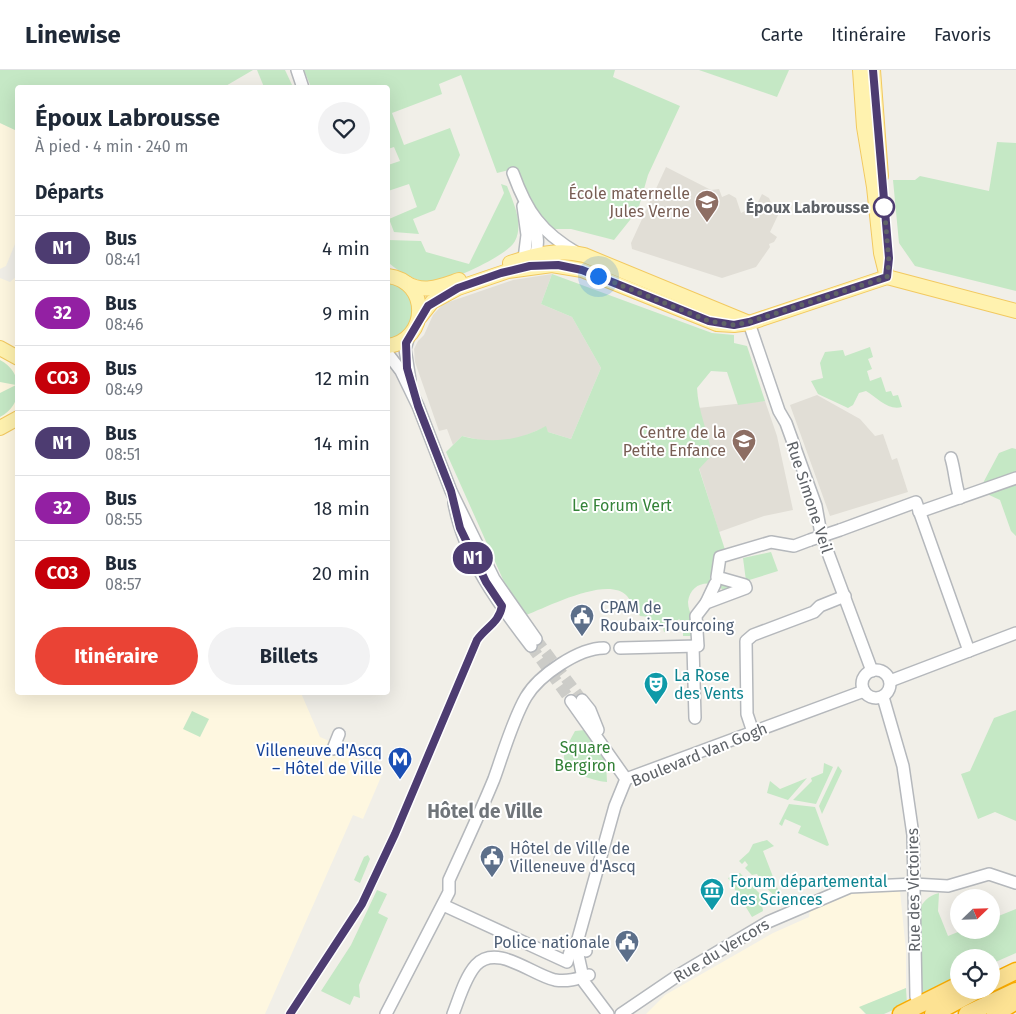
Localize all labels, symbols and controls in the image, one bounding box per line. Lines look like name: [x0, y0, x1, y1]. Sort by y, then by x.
text: Linewise: [25, 21, 121, 49]
text: Carte: [761, 24, 803, 46]
text: Itinéraire: [831, 24, 906, 46]
text: Favoris: [934, 24, 991, 46]
button: heart: [318, 102, 370, 154]
text: Époux Labrousse: [35, 104, 220, 132]
text: À pied · 4 min · 240 m: [35, 137, 189, 156]
text: Départs: [35, 181, 104, 204]
place label: École maternelle Jules Verne: [569, 183, 690, 221]
school or university icon: École maternelle Jules Verne: [694, 189, 720, 223]
marker: Époux Labrousse: [873, 196, 895, 218]
place label: Époux Labrousse: [746, 197, 869, 217]
text: Bus: [105, 227, 137, 250]
text: N1: [52, 237, 73, 259]
text: 4 min: [322, 237, 370, 260]
text: 08:41: [105, 250, 141, 269]
your location: [586, 264, 611, 289]
text: Bus: [105, 292, 137, 315]
text: 32: [53, 302, 72, 324]
text: 9 min: [322, 302, 370, 325]
text: 08:46: [105, 315, 144, 334]
text: Bus: [105, 357, 137, 380]
text: CO3: [47, 367, 78, 389]
text: 12 min: [315, 367, 370, 390]
text: 08:49: [105, 380, 143, 399]
text: Bus: [105, 422, 137, 445]
place label: Centre de la Petite Enfance: [623, 423, 726, 460]
school or university icon: Centre de la Petite Enfance: [731, 428, 757, 462]
text: N1: [52, 432, 73, 454]
text: 14 min: [314, 432, 370, 455]
street label: Rue Simone Veil: [782, 439, 837, 556]
text: 08:51: [105, 445, 141, 464]
text: Bus: [105, 487, 137, 510]
park label: Le Forum Vert: [572, 496, 672, 515]
text: 32: [53, 497, 72, 519]
text: 18 min: [313, 497, 370, 520]
text: 08:55: [105, 510, 143, 529]
line badge: N1: [450, 542, 496, 574]
text: N1: [463, 547, 483, 569]
text: Bus: [105, 552, 137, 575]
text: CO3: [47, 562, 78, 584]
text: 20 min: [312, 562, 370, 585]
text: 08:57: [105, 575, 141, 594]
place label: CPAM de Roubaix-Tourcoing: [600, 598, 735, 635]
public building icon: CPAM de Roubaix-Tourcoing: [569, 603, 595, 637]
button: Itinéraire: [35, 627, 198, 685]
button: Billets: [208, 627, 370, 685]
place label: La Rose des Vents: [674, 666, 744, 703]
theatre icon: La Rose des Vents: [643, 671, 669, 705]
street label: Boulevard Van Gogh: [628, 718, 770, 790]
park label: Square Bergiron: [554, 738, 616, 775]
place label: Villeneuve d'Ascq – Hôtel de Ville: [256, 741, 382, 778]
metro station icon: Villeneuve d'Ascq – Hôtel de Ville: [387, 746, 413, 780]
district label: Hôtel de Ville: [427, 800, 543, 823]
street label: Rue des Victoires: [903, 828, 924, 952]
place label: Hôtel de Ville de Villeneuve d'Ascq: [510, 839, 636, 876]
public building icon: Hôtel de Ville de Villeneuve d'Ascq: [479, 844, 505, 878]
place label: Forum départemental des Sciences: [730, 872, 888, 909]
museum icon: Forum départemental des Sciences: [699, 877, 725, 911]
north arrow: [950, 889, 1000, 939]
map controls: [950, 889, 1000, 999]
street label: Rue du Vercors: [670, 914, 772, 986]
public building icon: Police nationale: [614, 929, 640, 963]
place label: Police nationale: [493, 933, 610, 952]
button: locate: [950, 949, 1000, 999]

